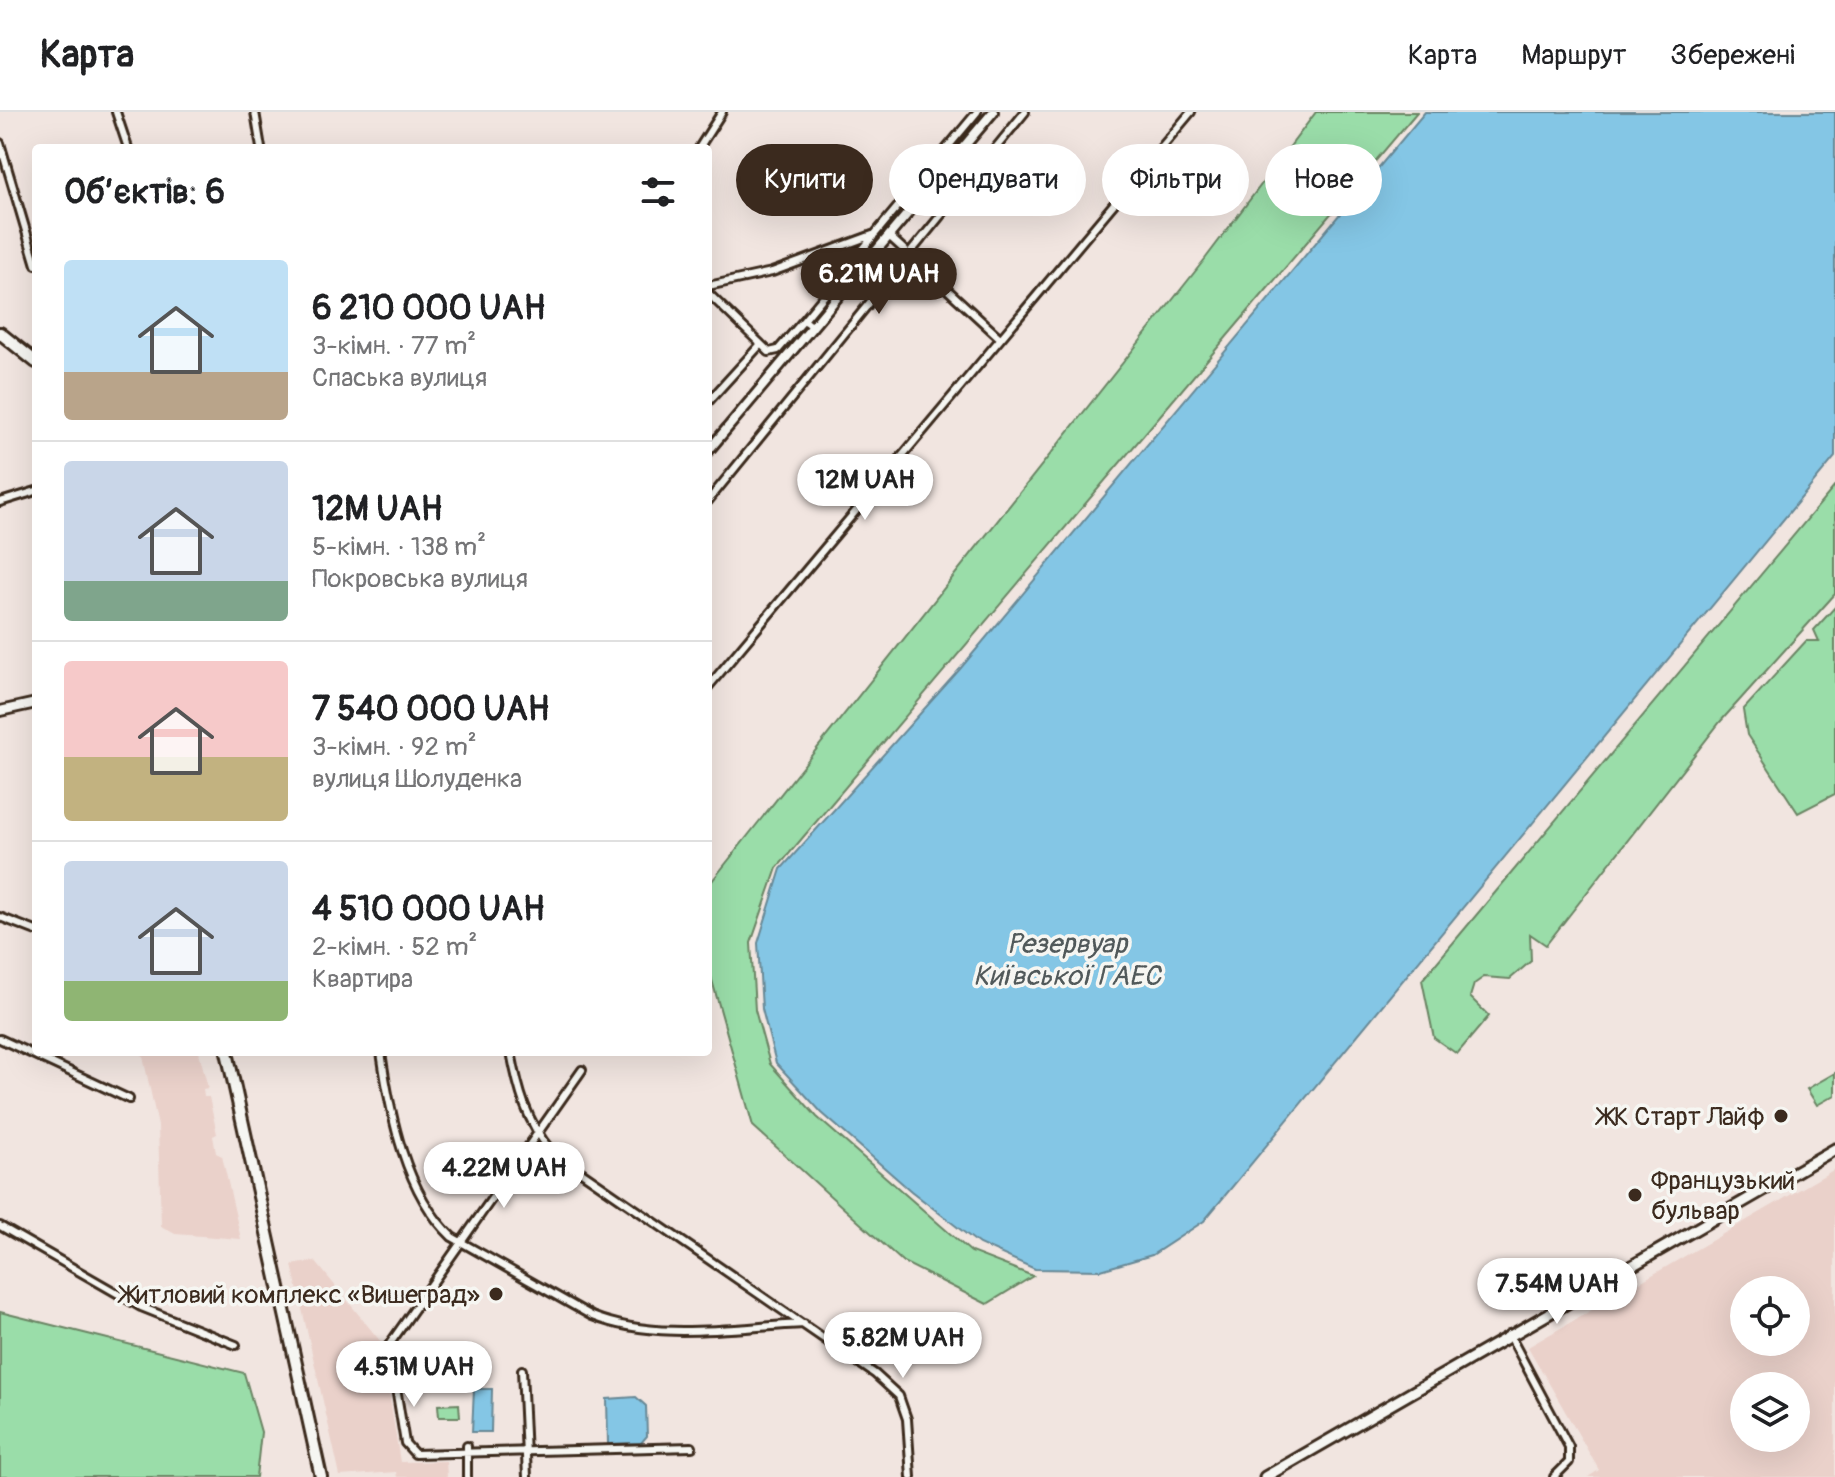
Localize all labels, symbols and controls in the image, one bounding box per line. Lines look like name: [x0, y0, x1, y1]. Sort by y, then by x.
text: Карта: [40, 31, 134, 79]
text: Карта: [1408, 38, 1477, 73]
text: Маршрут: [1521, 38, 1627, 73]
text: Збережені: [1671, 38, 1795, 73]
chip: Купити: [736, 144, 873, 216]
chip: Орендувати: [889, 144, 1086, 216]
chip: Фільтри: [1102, 144, 1249, 216]
chip: Нове: [1265, 144, 1382, 216]
icon: filters: [636, 170, 680, 214]
text: Об’єктів: 6: [64, 171, 225, 214]
pin: 6.21M UAH: [787, 248, 971, 316]
text: 6.21M UAH: [819, 258, 939, 290]
text: 6 210 000 UAH: [312, 287, 545, 330]
icon: home: [128, 292, 224, 388]
text: 3-кімн. · 77 m²: [312, 330, 476, 362]
text: Спаська вулиця: [312, 362, 487, 394]
pin: 12M UAH: [791, 454, 939, 522]
text: 12M UAH: [815, 464, 915, 496]
text: 12M UAH: [312, 488, 442, 531]
icon: home: [128, 493, 224, 589]
text: 5-кімн. · 138 m²: [312, 531, 486, 563]
text: Покровська вулиця: [312, 563, 528, 595]
text: 7 540 000 UAH: [312, 688, 549, 731]
icon: home: [128, 693, 224, 789]
text: 3-кімн. · 92 m²: [312, 731, 477, 763]
text: вулиця Шолуденка: [312, 763, 522, 795]
text: 4 510 000 UAH: [312, 888, 545, 931]
icon: home: [128, 893, 224, 989]
water label: Резервуар Київської ГАЕС: [973, 927, 1162, 994]
text: 2-кімн. · 52 m²: [312, 931, 477, 963]
text: Квартира: [312, 963, 413, 995]
place label: ЖК Старт Лайф: [1594, 1101, 1765, 1133]
marker: ЖК Старт Лайф: [1772, 1107, 1790, 1125]
pin: 4.22M UAH: [412, 1142, 596, 1210]
text: 4.22M UAH: [442, 1152, 566, 1184]
place label: Французький бульвар: [1651, 1165, 1795, 1227]
marker: Французький бульвар: [1626, 1186, 1644, 1204]
pin: 7.54M UAH: [1465, 1258, 1649, 1326]
text: 7.54M UAH: [1495, 1268, 1619, 1300]
map controls: [1730, 1276, 1810, 1452]
button: locate: [1730, 1276, 1810, 1356]
place label: Житловий комплекс «Вишеград»: [117, 1279, 480, 1311]
marker: Житловий комплекс «Вишеград»: [487, 1285, 505, 1303]
pin: 5.82M UAH: [811, 1312, 995, 1380]
text: 5.82M UAH: [842, 1322, 964, 1354]
pin: 4.51M UAH: [322, 1341, 506, 1409]
text: 4.51M UAH: [354, 1351, 474, 1383]
button: layers: [1730, 1372, 1810, 1452]

